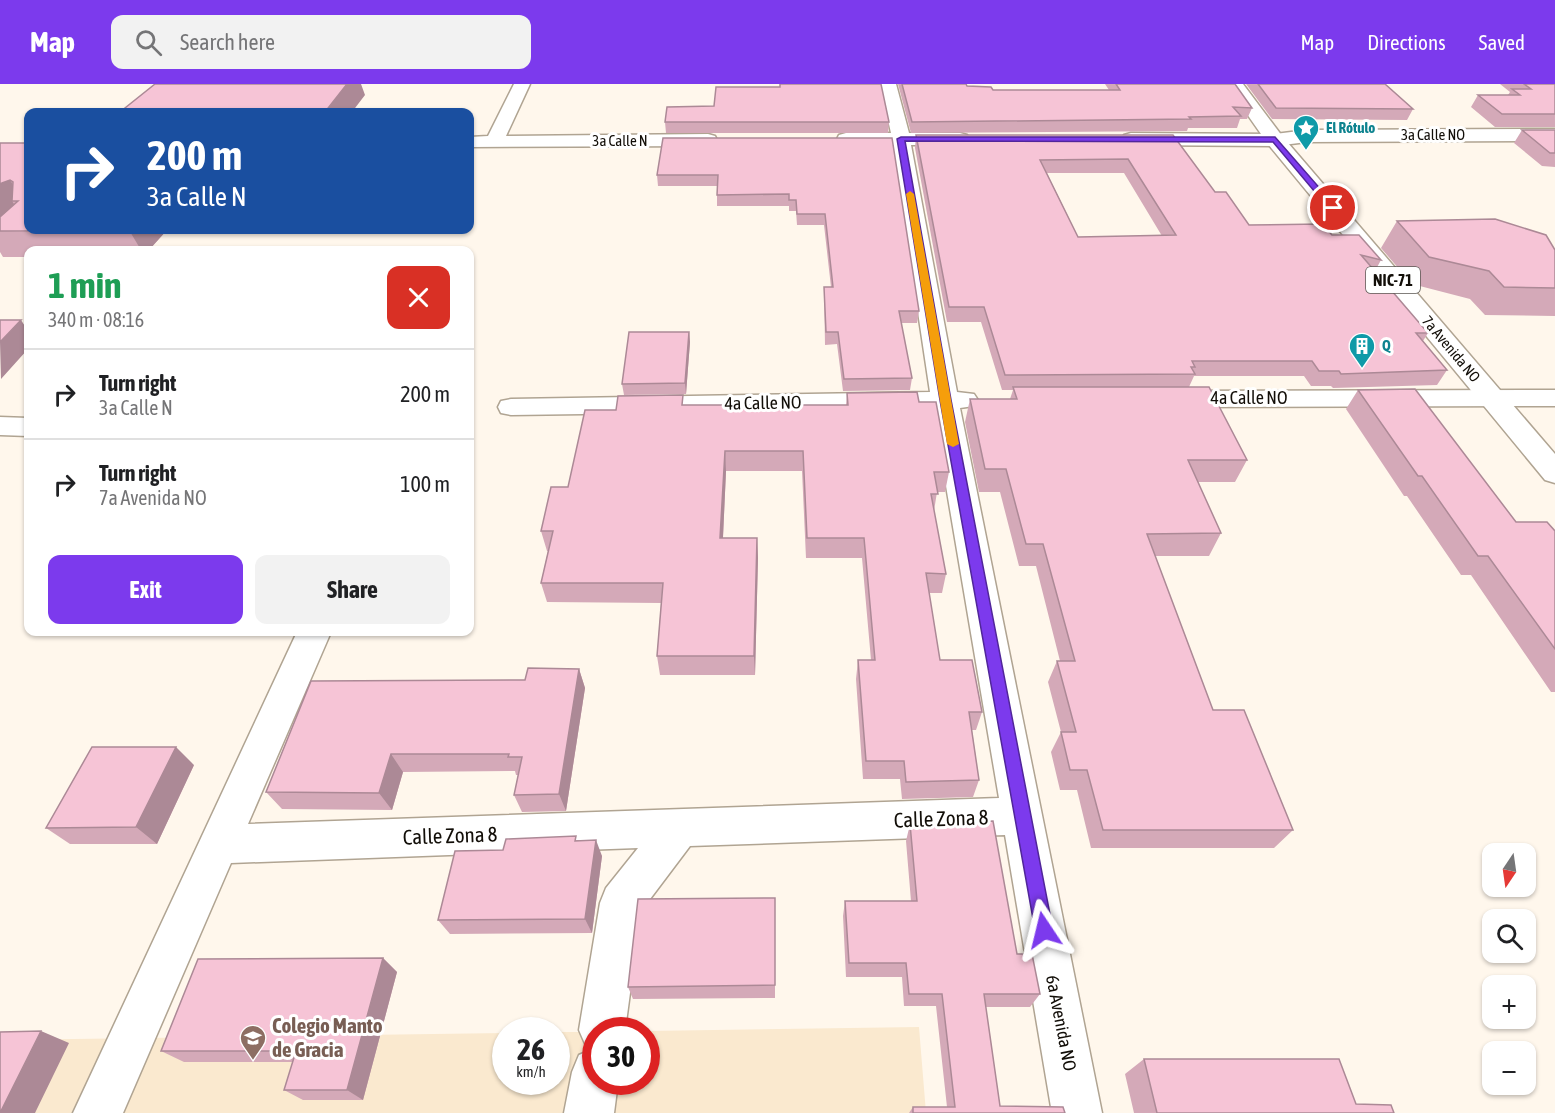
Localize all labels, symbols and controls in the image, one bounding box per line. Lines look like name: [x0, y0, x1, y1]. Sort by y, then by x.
search box: [111, 15, 531, 69]
text: Map: [30, 26, 75, 58]
icon: search: [132, 26, 165, 59]
text: Search here: [180, 29, 275, 55]
text: Map: [1300, 30, 1334, 54]
text: Directions: [1367, 30, 1446, 54]
text: Saved: [1479, 30, 1525, 54]
place icon: El Rótulo: [1291, 113, 1321, 151]
place label: El Rótulo: [1326, 119, 1375, 136]
street label: 3a Calle NO: [1401, 126, 1465, 143]
text: 200 m: [147, 131, 242, 179]
icon: right: [48, 132, 126, 210]
street label: 3a Calle N: [592, 132, 648, 149]
text: 3a Calle N: [147, 181, 247, 212]
pin: [1307, 182, 1358, 233]
icon: arrive: [1316, 191, 1349, 224]
text: 1 min: [48, 264, 122, 306]
button: close: [387, 266, 450, 329]
road number: NIC-71: [1366, 267, 1420, 293]
text: 340 m · 08:16: [48, 308, 144, 331]
street label: 7a Avenida NO: [1419, 312, 1484, 385]
building icon: Q: [1347, 331, 1377, 369]
place label: Q: [1382, 337, 1391, 354]
text: Turn right: [99, 370, 176, 396]
icon: right: [48, 378, 81, 411]
text: 200 m: [400, 381, 450, 407]
street label: 4a Calle NO: [1211, 387, 1287, 408]
street label: 4a Calle NO: [724, 391, 802, 414]
text: 3a Calle N: [99, 396, 173, 419]
text: Turn right: [99, 460, 176, 486]
icon: right: [48, 468, 81, 501]
text: 100 m: [400, 471, 450, 497]
text: 7a Avenida NO: [99, 486, 207, 509]
button: Exit: [48, 555, 243, 624]
button: Share: [255, 555, 450, 624]
street label: Calle Zona 8: [893, 804, 989, 832]
street label: Calle Zona 8: [402, 821, 498, 849]
north arrow: [1482, 843, 1536, 897]
map controls: [1482, 843, 1536, 1095]
position arrow: [1012, 898, 1076, 962]
button: search: [1482, 909, 1536, 963]
street label: 6a Avenida NO: [1042, 973, 1081, 1072]
button: +: [1482, 975, 1536, 1029]
place label: Colegio Manto de Gracia: [272, 1013, 383, 1061]
speed limit sign: 30: [582, 1017, 660, 1095]
school or university icon: Colegio Manto de Gracia: [238, 1023, 268, 1061]
text: 26: [517, 1032, 545, 1066]
button: −: [1482, 1041, 1536, 1095]
text: km/h: [516, 1063, 546, 1080]

